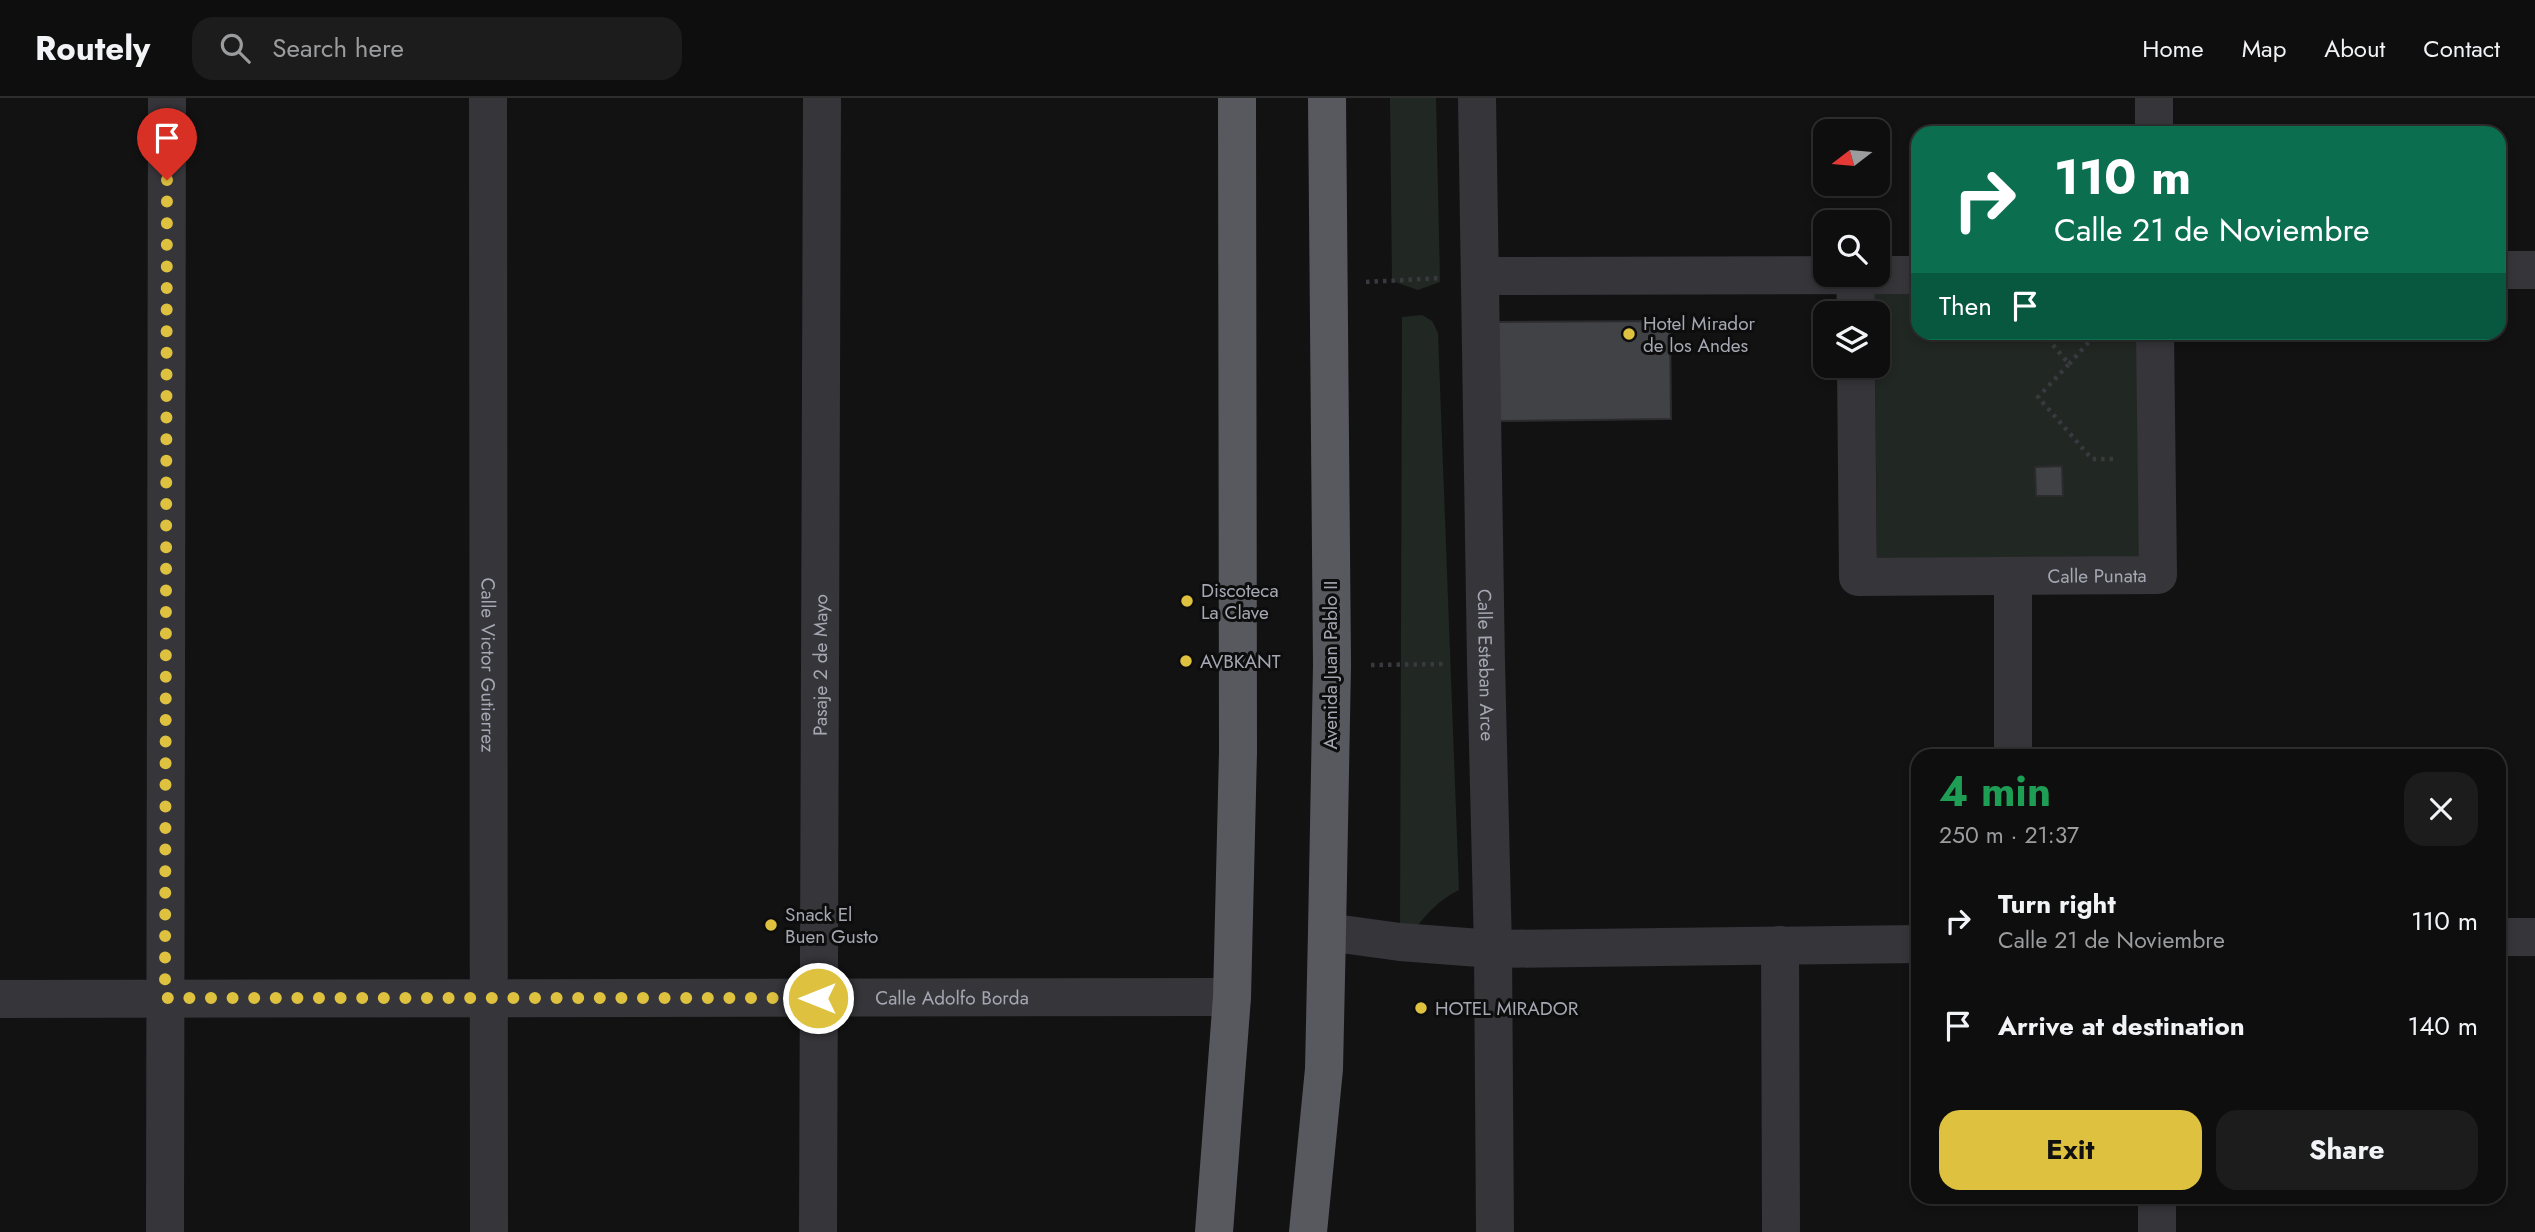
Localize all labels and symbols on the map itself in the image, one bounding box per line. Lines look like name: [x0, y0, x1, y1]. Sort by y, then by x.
pin: [137, 108, 197, 180]
north arrow: [1813, 119, 1890, 196]
place label: Hotel Mirador de los Andes: [1643, 310, 1756, 359]
marker: Hotel Mirador de los Andes: [1621, 326, 1637, 342]
street label: Calle Punata: [2047, 562, 2147, 590]
street label: Calle Victor Gutierrez: [474, 577, 502, 753]
place label: Discoteca La Clave: [1201, 577, 1279, 626]
street label: Avenida Juan Pablo II: [1317, 581, 1344, 749]
street label: Calle Esteban Arce: [1471, 589, 1501, 742]
marker: Discoteca La Clave: [1179, 593, 1195, 609]
street label: Pasaje 2 de Mayo: [807, 594, 834, 736]
place label: AVBKANT: [1200, 648, 1281, 675]
marker: AVBKANT: [1178, 653, 1194, 669]
place label: Snack El Buen Gusto: [785, 901, 878, 950]
marker: Snack El Buen Gusto: [763, 917, 779, 933]
position arrow: [781, 961, 855, 1035]
street label: Calle Adolfo Borda: [875, 984, 1029, 1012]
place label: HOTEL MIRADOR: [1435, 995, 1579, 1022]
marker: HOTEL MIRADOR: [1413, 1000, 1429, 1016]

